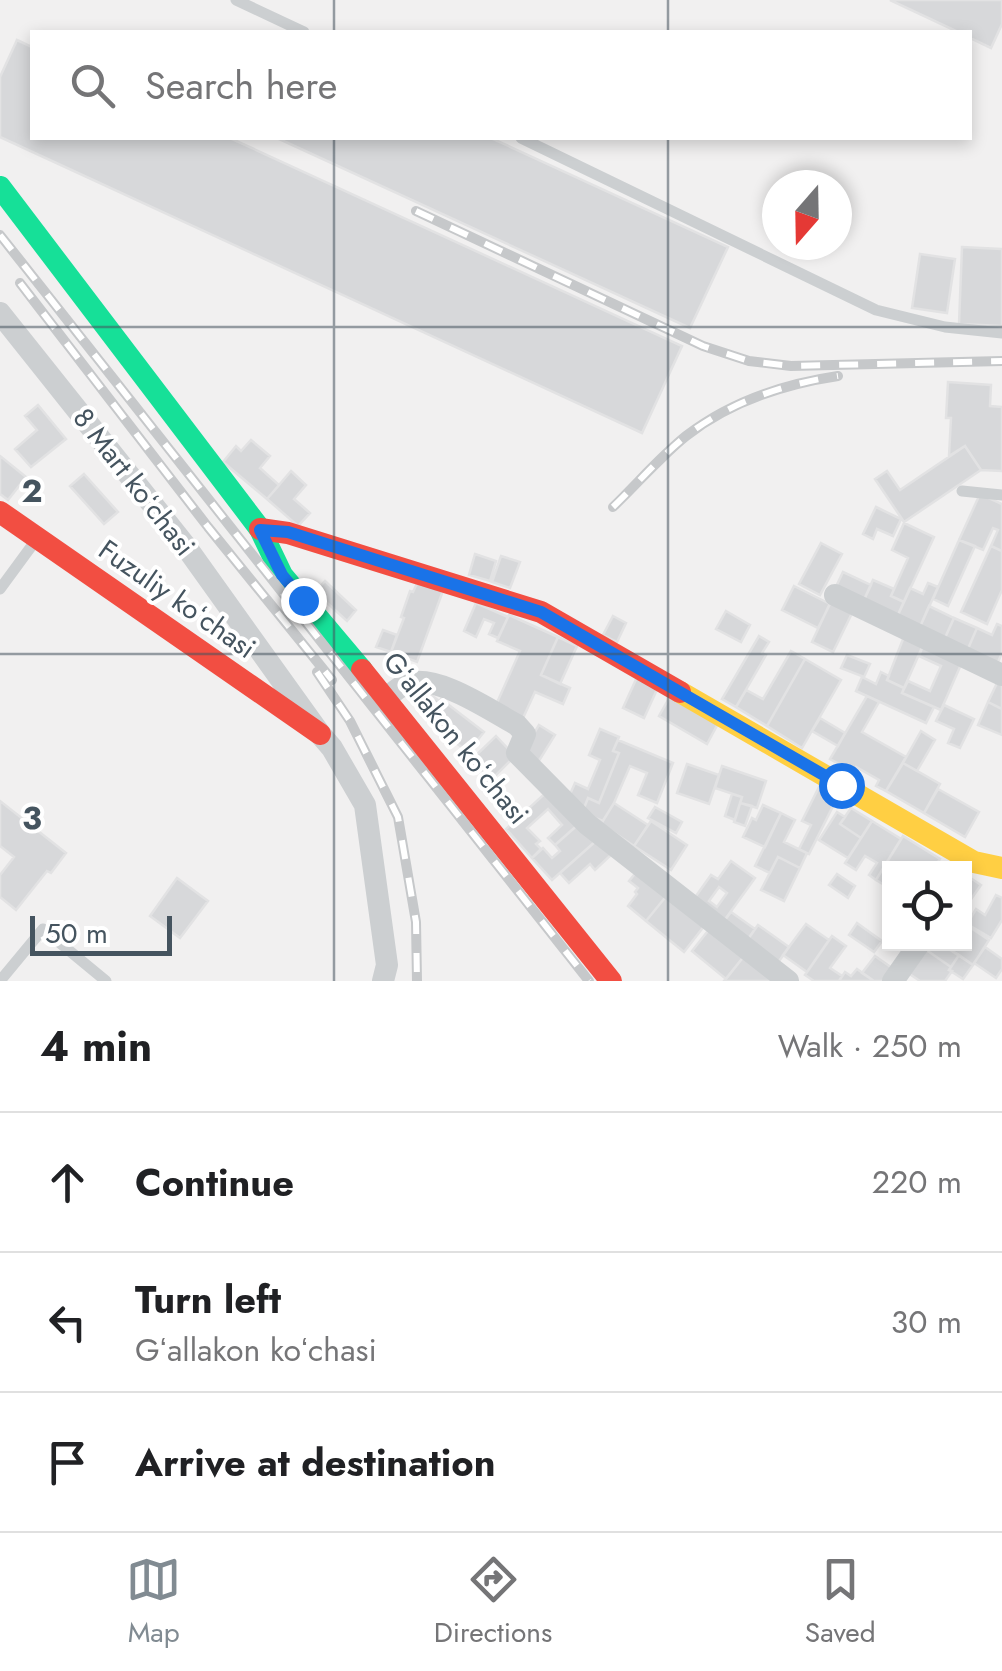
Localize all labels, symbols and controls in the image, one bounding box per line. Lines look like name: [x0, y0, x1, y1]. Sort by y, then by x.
search box: [30, 30, 972, 140]
icon: search: [65, 58, 120, 113]
text: Search here: [145, 58, 337, 113]
north arrow: [762, 170, 852, 260]
street label: 8 Mart koʻchasi: [63, 399, 205, 565]
text: 2: [22, 468, 43, 514]
street label: Fuzuliy koʻchasi: [90, 530, 264, 668]
route end: [281, 578, 327, 624]
street label: Gʻallakon koʻchasi: [373, 643, 539, 833]
route start: [819, 763, 865, 809]
text: 3: [22, 795, 42, 841]
map controls: [882, 861, 972, 951]
button: locate: [882, 861, 972, 951]
scale bar: [30, 911, 172, 956]
text: 50 m: [45, 913, 108, 954]
text: 4 min: [40, 1016, 152, 1077]
text: Walk · 250 m: [778, 1023, 962, 1069]
icon: ahead: [40, 1155, 95, 1210]
text: Continue: [135, 1155, 294, 1210]
text: 220 m: [872, 1159, 962, 1205]
text: Turn left: [135, 1272, 281, 1327]
icon: left: [40, 1295, 95, 1350]
text: 30 m: [891, 1299, 962, 1345]
text: Gʻallakon koʻchasi: [135, 1327, 377, 1373]
icon: arrive: [40, 1435, 95, 1490]
text: Arrive at destination: [135, 1435, 496, 1490]
tab: Map: [126, 1552, 181, 1653]
tab: Directions: [434, 1552, 552, 1653]
tab: Saved: [805, 1552, 876, 1653]

